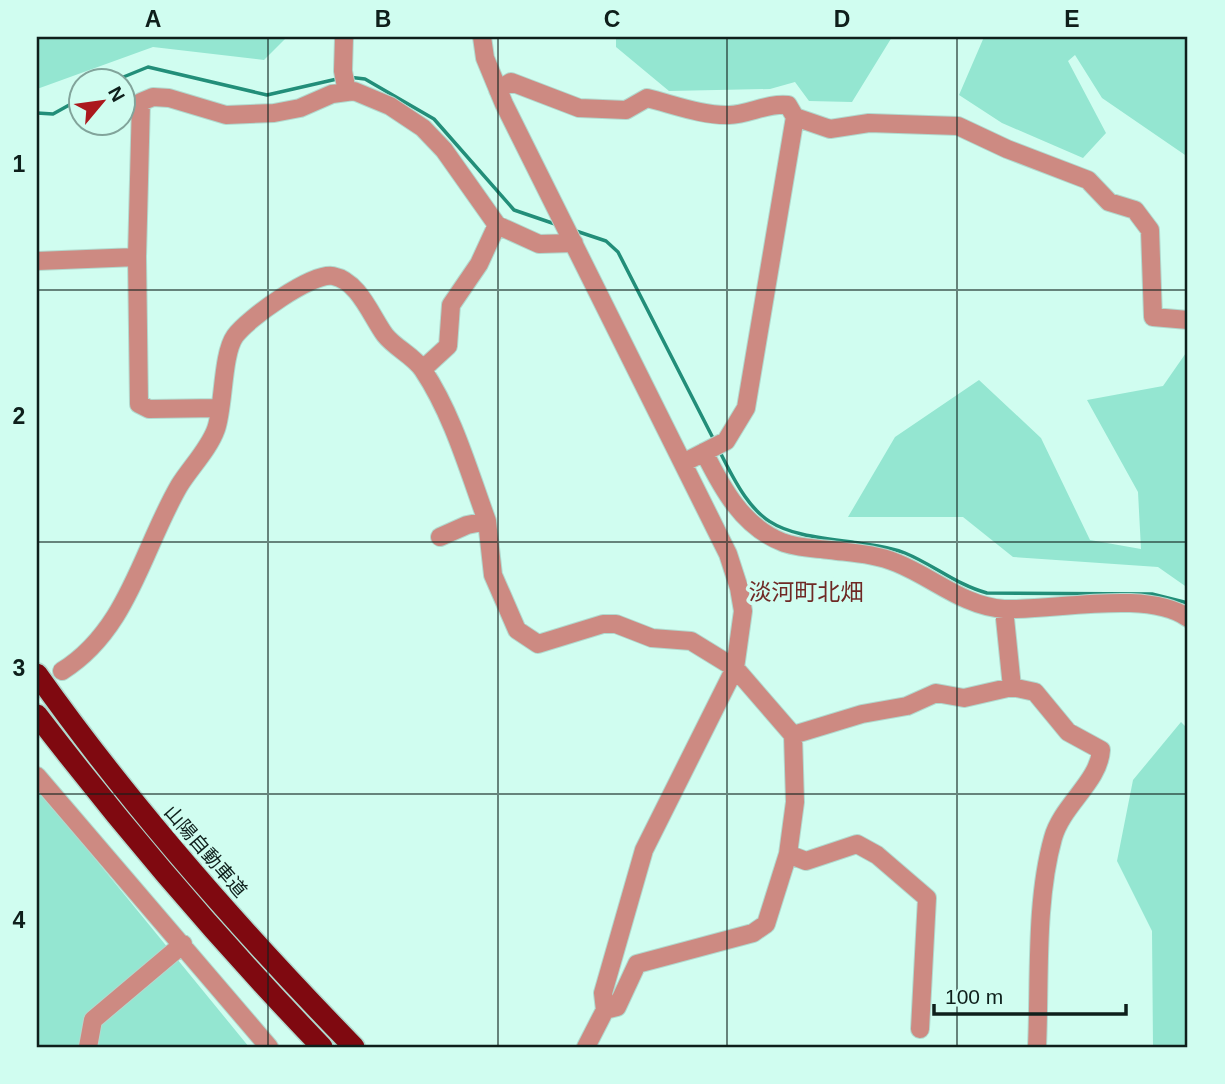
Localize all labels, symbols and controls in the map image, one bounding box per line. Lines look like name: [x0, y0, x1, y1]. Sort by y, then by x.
text: A: [145, 6, 161, 32]
text: B: [375, 6, 391, 32]
text: C: [604, 6, 620, 32]
text: D: [834, 6, 850, 32]
text: E: [1064, 6, 1080, 32]
north arrow: [66, 66, 136, 136]
text: N: [104, 83, 129, 105]
text: 1: [13, 151, 26, 177]
text: 2: [13, 403, 25, 429]
district label: 淡河町北畑: [749, 579, 864, 605]
text: 3: [13, 655, 25, 681]
street label: 山陽自動車道: [160, 801, 251, 901]
text: 4: [13, 907, 26, 933]
scale bar: [934, 972, 1127, 1016]
text: 100 m: [945, 985, 1003, 1008]

